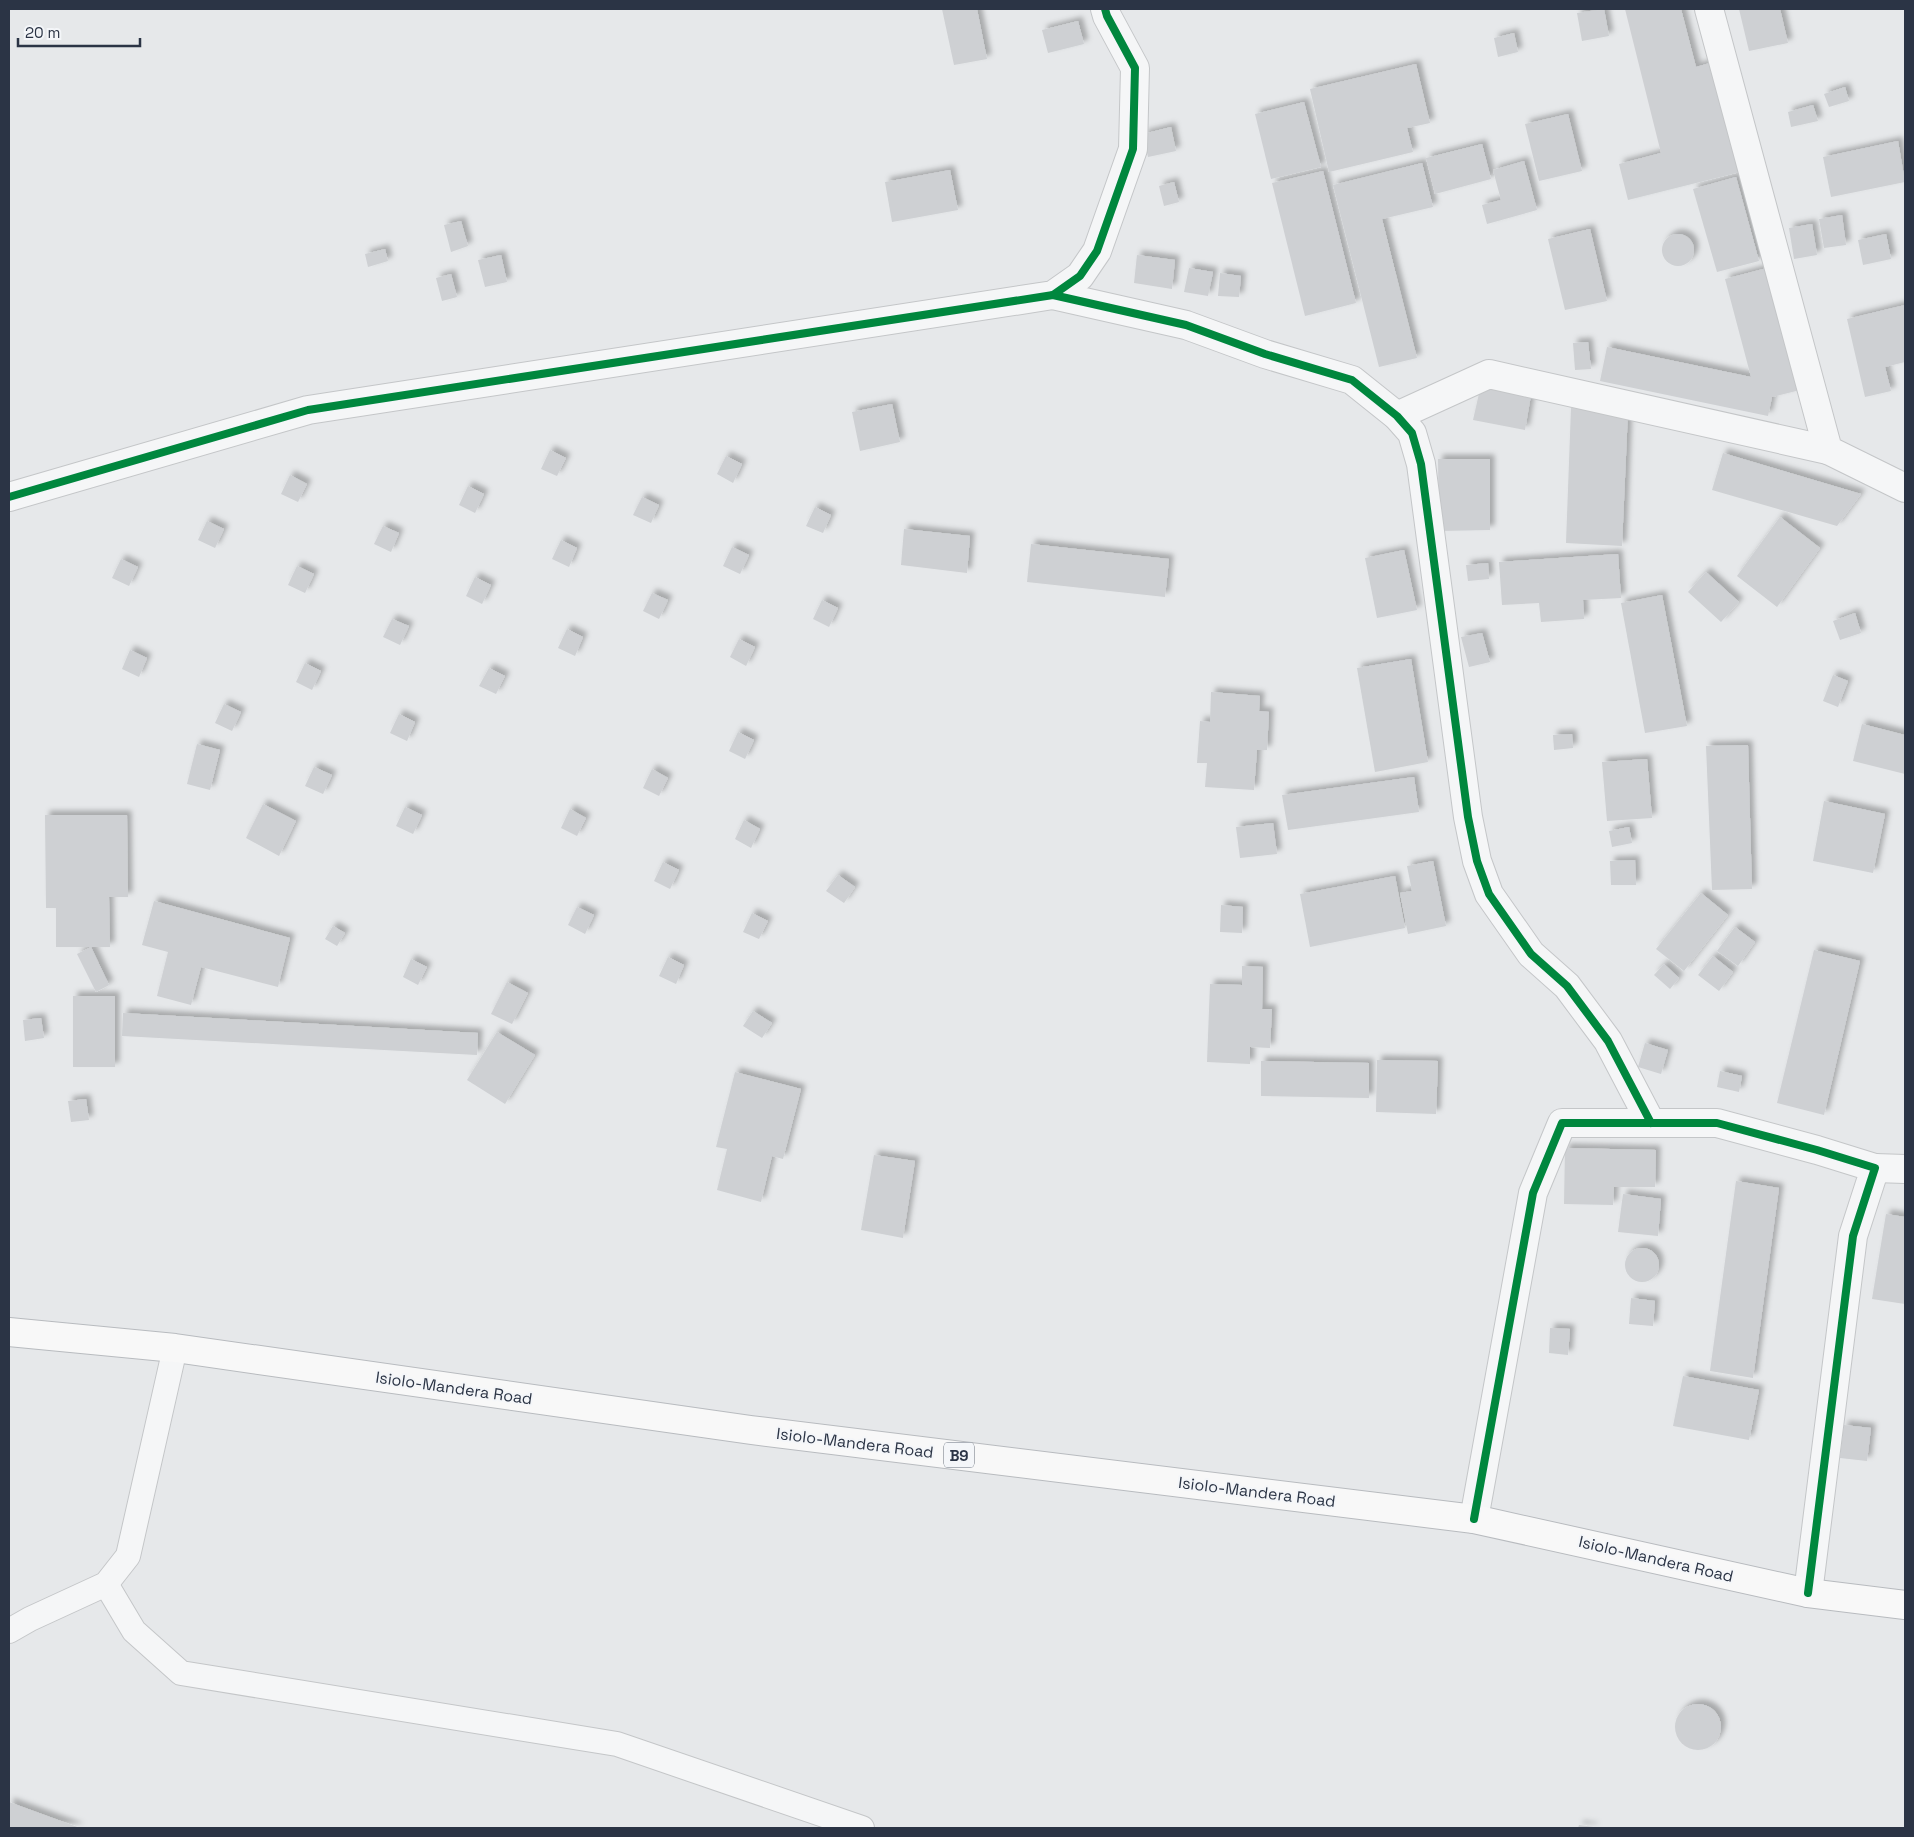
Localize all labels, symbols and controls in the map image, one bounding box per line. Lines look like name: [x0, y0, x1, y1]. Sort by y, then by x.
scale bar: [18, 15, 140, 47]
text: 20 m: [25, 23, 60, 42]
street label: Isiolo-Mandera Road: [374, 1367, 534, 1409]
street label: Isiolo-Mandera Road: [775, 1423, 935, 1463]
road number: B9: [944, 1442, 974, 1468]
street label: Isiolo-Mandera Road: [1177, 1472, 1337, 1512]
street label: Isiolo-Mandera Road: [1577, 1531, 1735, 1587]

